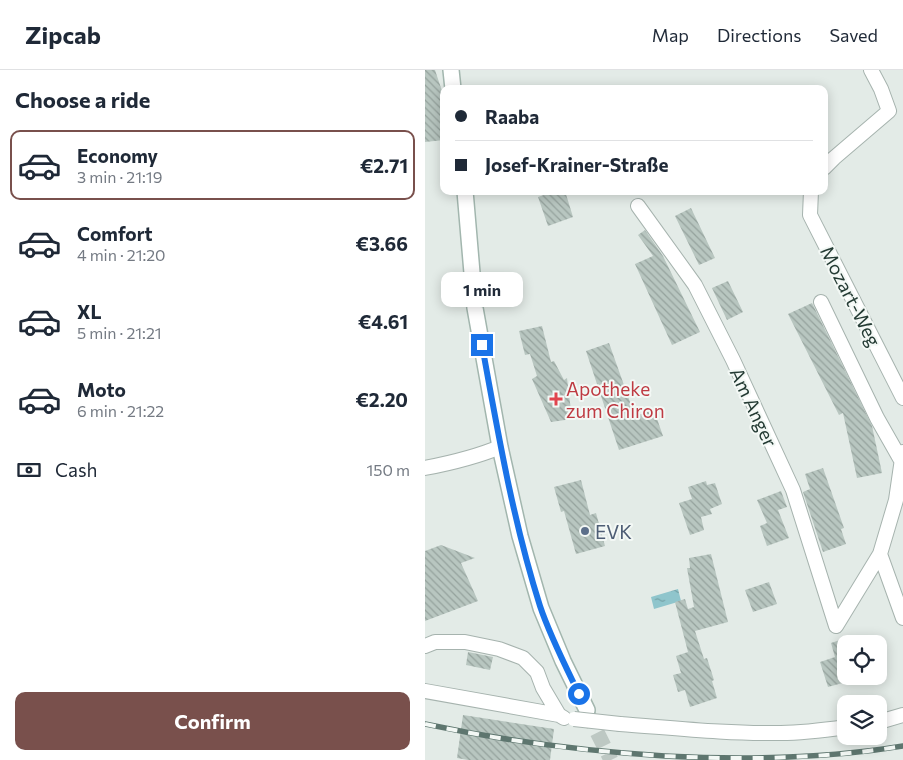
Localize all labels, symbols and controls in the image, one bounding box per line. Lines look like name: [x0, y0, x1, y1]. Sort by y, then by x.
text: Zipcab: [25, 20, 101, 49]
text: Map: [652, 24, 689, 46]
text: Directions: [717, 24, 801, 46]
text: Saved: [829, 24, 878, 46]
text: Choose a ride: [15, 86, 150, 113]
text: Raaba: [485, 105, 539, 128]
icon: car: [17, 143, 62, 188]
text: Economy: [77, 144, 158, 167]
text: Josef-Krainer-Straße: [485, 153, 668, 176]
text: €2.71: [360, 154, 408, 177]
text: 3 min · 21:19: [77, 167, 162, 186]
icon: car: [17, 221, 62, 266]
text: Comfort: [77, 222, 153, 245]
text: €3.66: [356, 232, 408, 255]
street label: Mozart-Weg: [816, 242, 886, 350]
text: 4 min · 21:20: [77, 245, 166, 264]
callout: 1 min: [441, 272, 523, 308]
text: 1 min: [463, 280, 501, 299]
icon: car: [17, 299, 62, 344]
text: XL: [77, 300, 102, 323]
text: €4.61: [358, 310, 408, 333]
text: 5 min · 21:21: [77, 323, 162, 342]
route end: [471, 334, 493, 356]
street label: Am Anger: [726, 364, 783, 451]
icon: car: [17, 377, 62, 422]
place label: Apotheke zum Chiron: [566, 377, 665, 422]
text: Moto: [77, 378, 126, 401]
text: €2.20: [355, 388, 408, 411]
marker: Apotheke zum Chiron: [550, 393, 562, 405]
text: 6 min · 21:22: [77, 401, 164, 420]
icon: cash: [15, 456, 43, 484]
text: Cash: [55, 458, 97, 481]
text: 150 m: [367, 460, 410, 479]
place label: EVK: [595, 520, 632, 543]
marker: EVK: [579, 525, 591, 537]
map controls: [837, 635, 887, 745]
button: locate: [837, 635, 887, 685]
route start: [568, 683, 590, 705]
button: Confirm: [15, 692, 410, 750]
button: layers: [837, 695, 887, 745]

